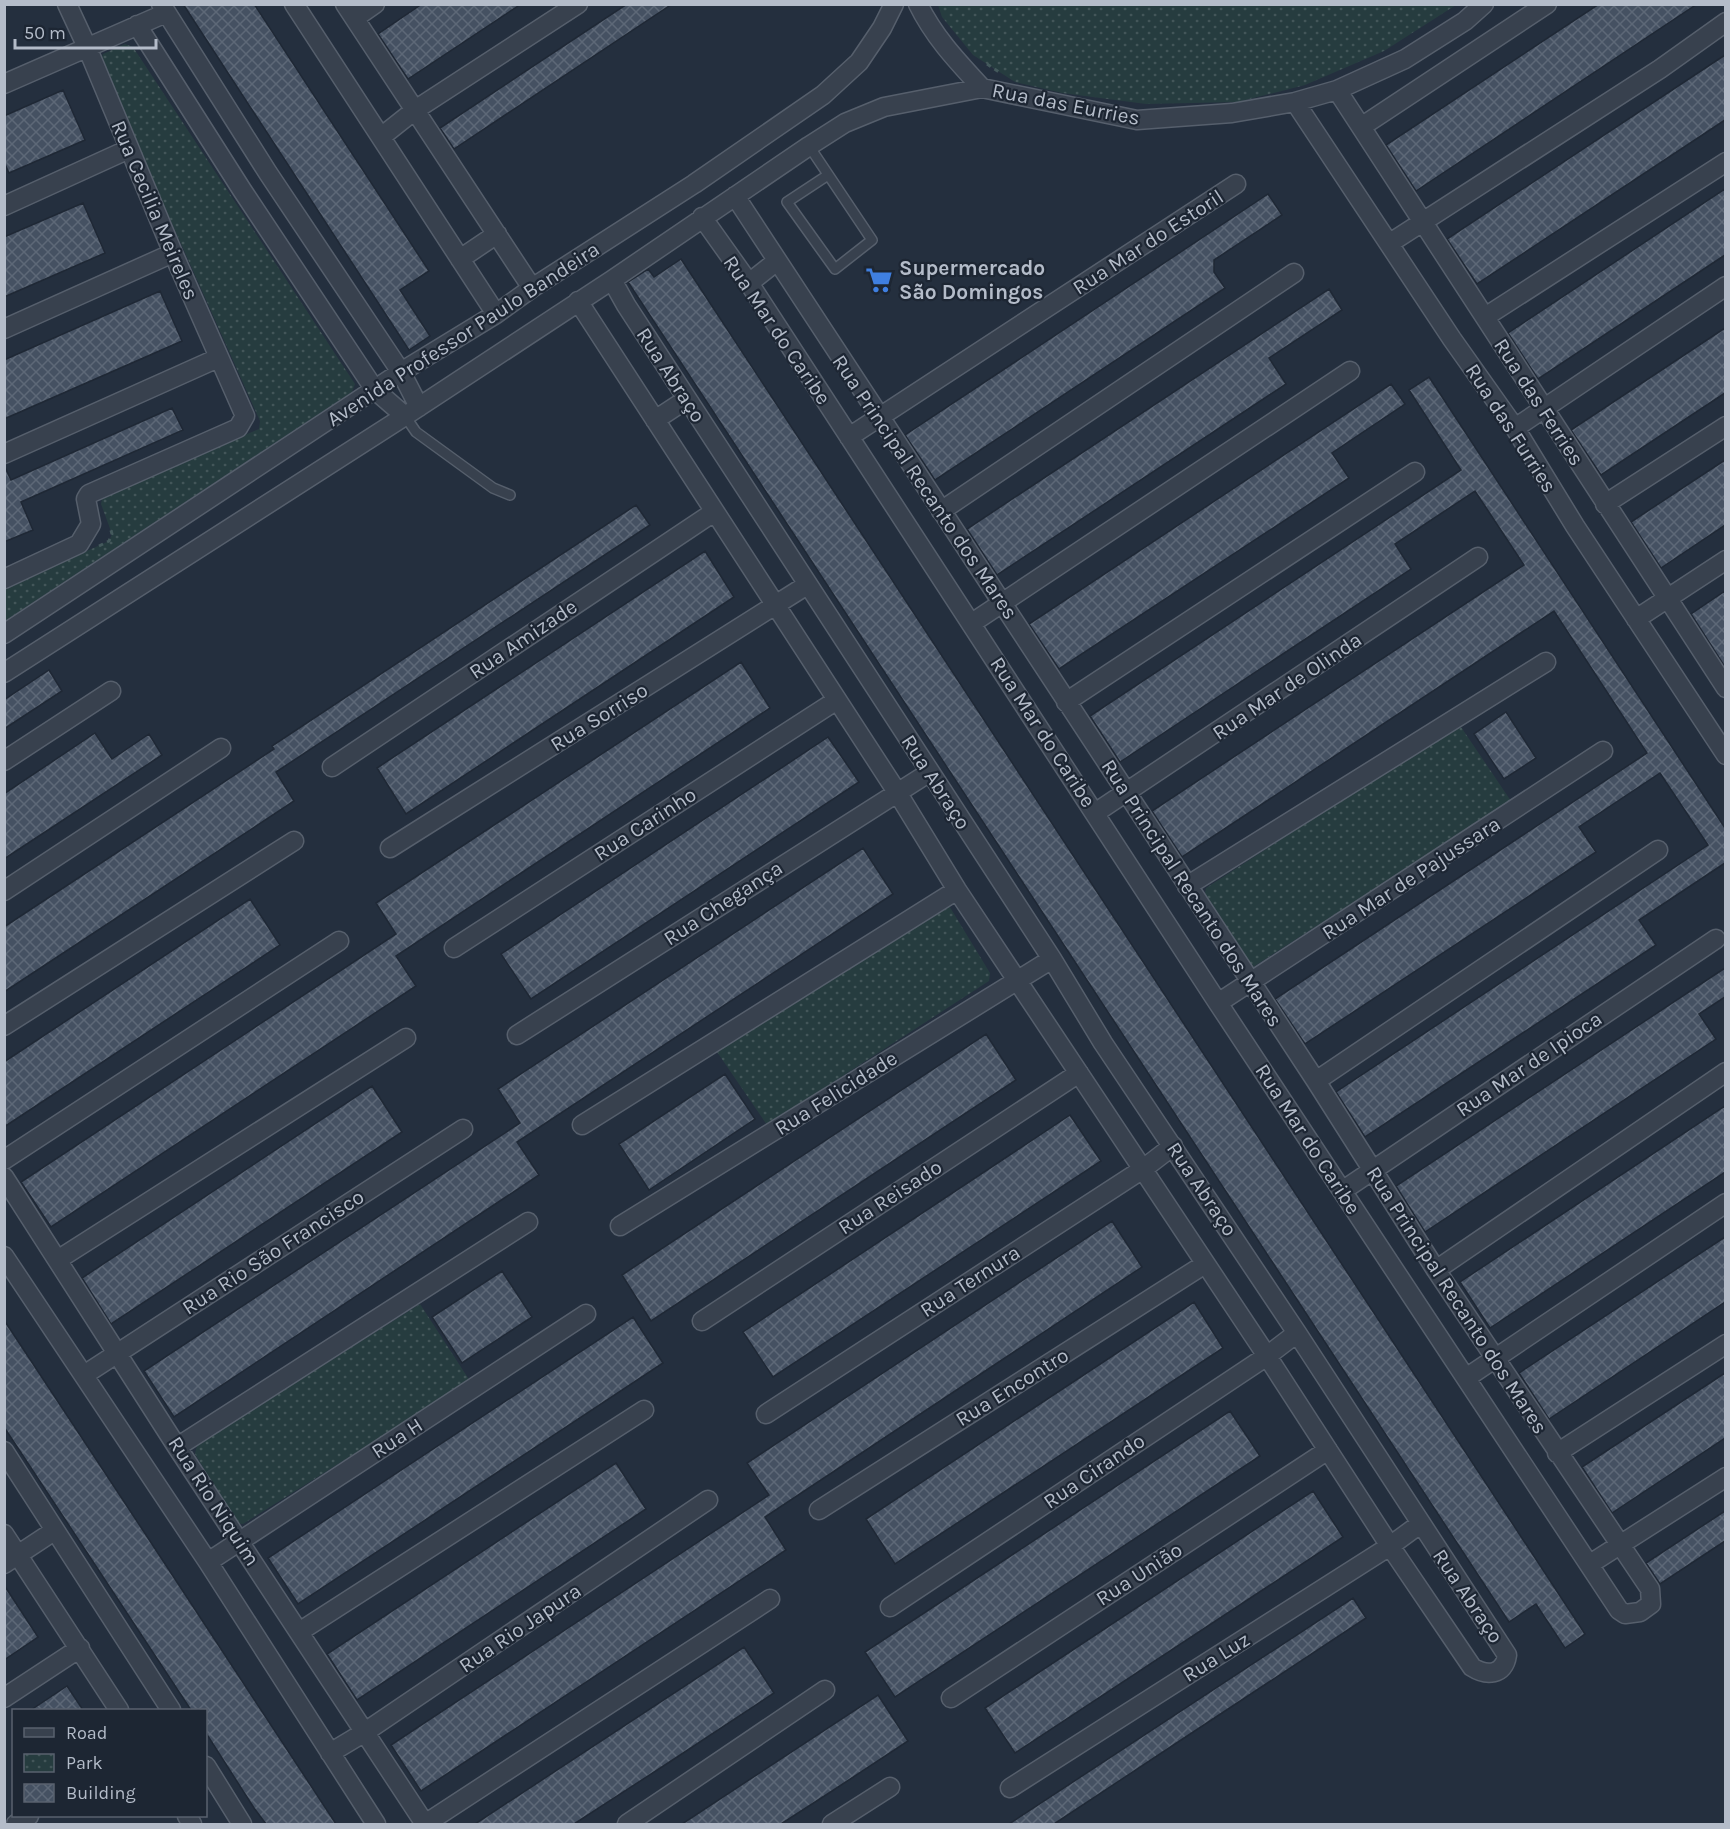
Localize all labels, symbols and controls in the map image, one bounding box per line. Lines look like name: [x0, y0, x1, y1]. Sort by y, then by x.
scale bar: [15, 12, 156, 50]
text: 50 m: [24, 22, 66, 44]
street label: Rua das Eurries: [990, 78, 1142, 130]
street label: Rua Cecilia Meireles: [106, 117, 204, 303]
street label: Rua Mar do Estoril: [1068, 184, 1228, 300]
street label: Avenida Professor Paulo Bandeira: [322, 237, 604, 431]
street label: Rua Mar do Caribe: [718, 251, 836, 409]
place label: Supermercado São Domingos: [899, 256, 1045, 304]
supermarket icon: Supermercado São Domingos: [864, 265, 894, 295]
street label: Rua Abraço: [631, 323, 711, 427]
street label: Rua das Ferries: [1489, 334, 1589, 470]
street label: Rua Principal Recanto dos Mares: [827, 350, 1023, 624]
street label: Rua das Furries: [1460, 359, 1562, 497]
street label: Rua Amizade: [465, 594, 581, 684]
street label: Rua Mar de Olinda: [1208, 627, 1366, 745]
street label: Rua Mar do Caribe: [985, 652, 1101, 812]
street label: Rua Sorriso: [546, 678, 652, 756]
street label: Rua Abraço: [896, 730, 976, 834]
street label: Rua Principal Recanto dos Mares: [1096, 755, 1288, 1031]
street label: Rua Carinho: [589, 782, 701, 866]
street label: Rua Mar de Pajussara: [1317, 811, 1505, 945]
street label: Rua Chegança: [659, 856, 787, 950]
street label: Rua Mar de Ipioca: [1452, 1006, 1606, 1122]
street label: Rua Felicidade: [770, 1046, 902, 1140]
street label: Rua Mar do Caribe: [1250, 1059, 1366, 1219]
street label: Rua Abraço: [1162, 1137, 1242, 1241]
street label: Rua Reisado: [834, 1155, 946, 1239]
street label: Rua Principal Recanto dos Mares: [1361, 1162, 1553, 1438]
street label: Rua Rio São Francisco: [178, 1184, 368, 1320]
street label: Rua Ternura: [916, 1240, 1024, 1322]
street label: Rua Encontro: [951, 1343, 1073, 1431]
street label: Rua H: [367, 1413, 427, 1463]
street label: Rua Cirando: [1039, 1428, 1149, 1514]
street label: Rua Rio Niquim: [163, 1432, 265, 1570]
street label: Rua União: [1091, 1537, 1187, 1611]
street label: Rua Abraço: [1428, 1544, 1508, 1648]
street label: Rua Rio Japura: [454, 1578, 586, 1678]
street label: Rua Luz: [1178, 1627, 1254, 1687]
legend: [12, 1709, 207, 1817]
text: Road: [66, 1722, 107, 1744]
text: Park: [66, 1752, 103, 1774]
text: Building: [66, 1782, 136, 1804]

